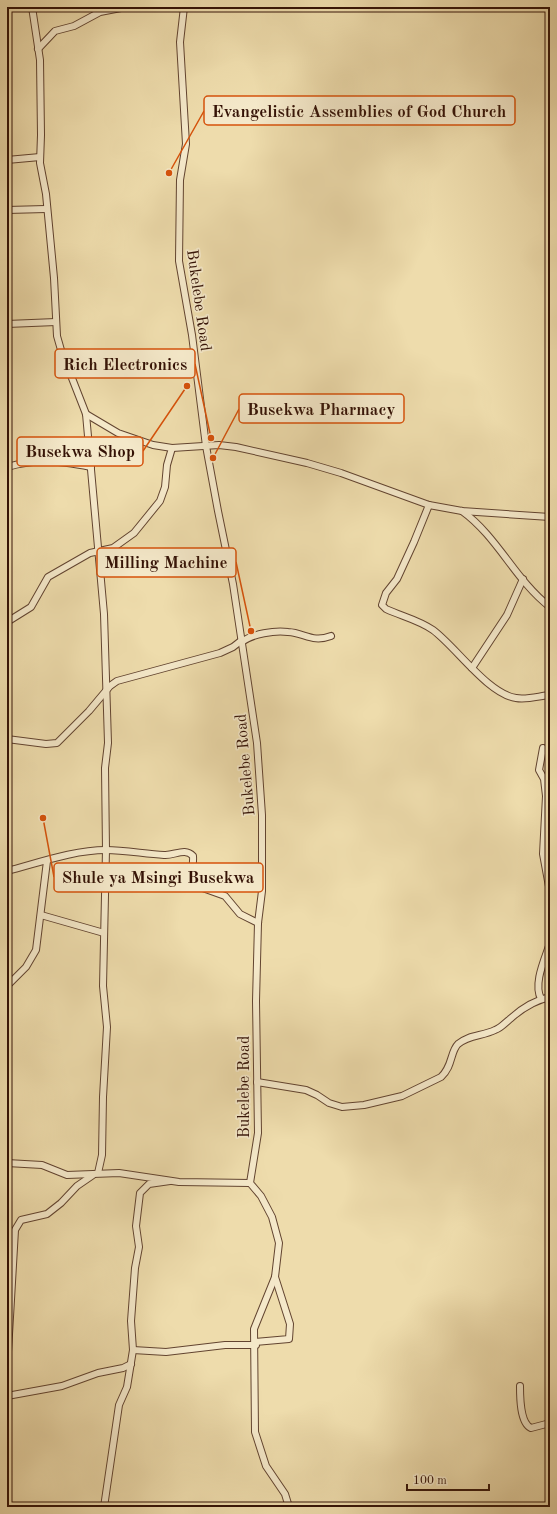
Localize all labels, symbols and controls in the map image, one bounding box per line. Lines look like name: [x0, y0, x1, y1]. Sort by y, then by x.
callout: Evangelistic Assemblies of God Church: [204, 96, 515, 125]
text: Evangelistic Assemblies of God Church: [212, 104, 506, 121]
street label: Bukelebe Road: [183, 248, 213, 352]
callout: Rich Electronics: [55, 349, 195, 378]
text: Rich Electronics: [63, 357, 187, 374]
callout: Busekwa Pharmacy: [239, 394, 404, 423]
text: Busekwa Pharmacy: [247, 402, 395, 419]
callout: Busekwa Shop: [17, 437, 143, 466]
text: Busekwa Shop: [25, 444, 135, 461]
callout: Milling Machine: [97, 548, 236, 577]
text: Milling Machine: [104, 555, 228, 572]
street label: Bukelebe Road: [234, 713, 258, 817]
callout: Shule ya Msingi Busekwa: [54, 863, 263, 892]
text: Shule ya Msingi Busekwa: [62, 870, 255, 887]
street label: Bukelebe Road: [237, 1036, 253, 1138]
scale bar: [407, 1466, 489, 1492]
text: 100 m: [413, 1475, 447, 1487]

